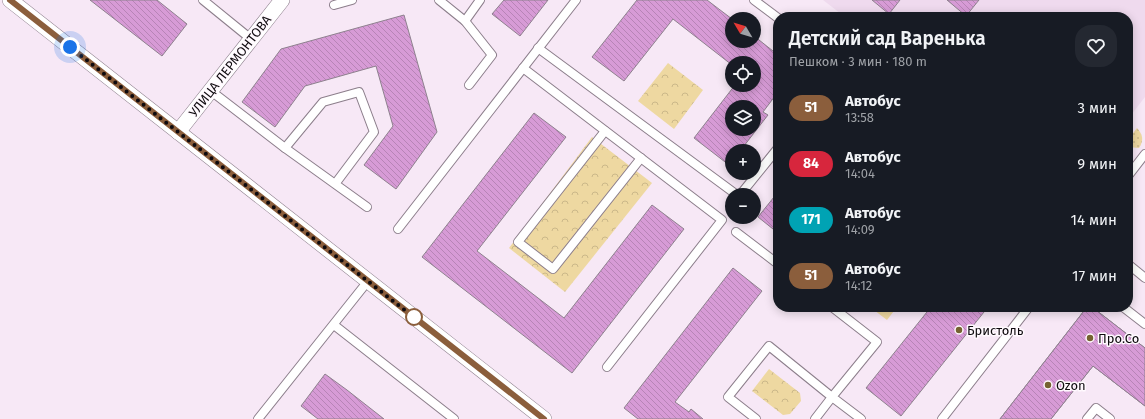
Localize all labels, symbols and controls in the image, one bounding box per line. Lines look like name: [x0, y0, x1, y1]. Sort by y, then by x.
street label: УЛИЦА ЛЕРМОНТОВА: [186, 12, 275, 120]
north arrow: [725, 12, 761, 48]
map controls: [725, 12, 761, 224]
button: heart: [1075, 25, 1117, 67]
text: Детский сад Варенька: [789, 27, 986, 50]
your location: [60, 37, 80, 57]
text: Пешком · 3 мин · 180 m: [789, 54, 927, 69]
button: locate: [725, 56, 761, 92]
text: Автобус: [845, 92, 901, 110]
text: 51: [804, 99, 818, 116]
text: 3 мин: [1078, 99, 1117, 117]
button: layers: [725, 100, 761, 136]
text: 13:58: [845, 110, 874, 125]
button: +: [725, 144, 761, 180]
text: Автобус: [845, 148, 901, 166]
text: 84: [803, 155, 819, 172]
text: 9 мин: [1077, 155, 1117, 173]
text: 14:04: [845, 166, 875, 181]
button: −: [725, 188, 761, 224]
text: Автобус: [845, 204, 901, 222]
text: 171: [801, 211, 821, 228]
text: 14 мин: [1071, 211, 1117, 229]
text: 14:09: [845, 222, 875, 237]
text: Автобус: [845, 260, 901, 278]
text: 51: [804, 267, 818, 284]
text: 17 мин: [1072, 267, 1117, 285]
text: 14:12: [845, 278, 872, 293]
unlabelled marker: [405, 308, 423, 326]
place label: Бристоль: [967, 323, 1024, 338]
marker: Бристоль: [954, 325, 964, 335]
place label: Про.Со: [1098, 331, 1139, 346]
marker: Про.Со: [1085, 333, 1095, 343]
place label: Ozon: [1056, 378, 1086, 393]
marker: Ozon: [1043, 380, 1053, 390]

